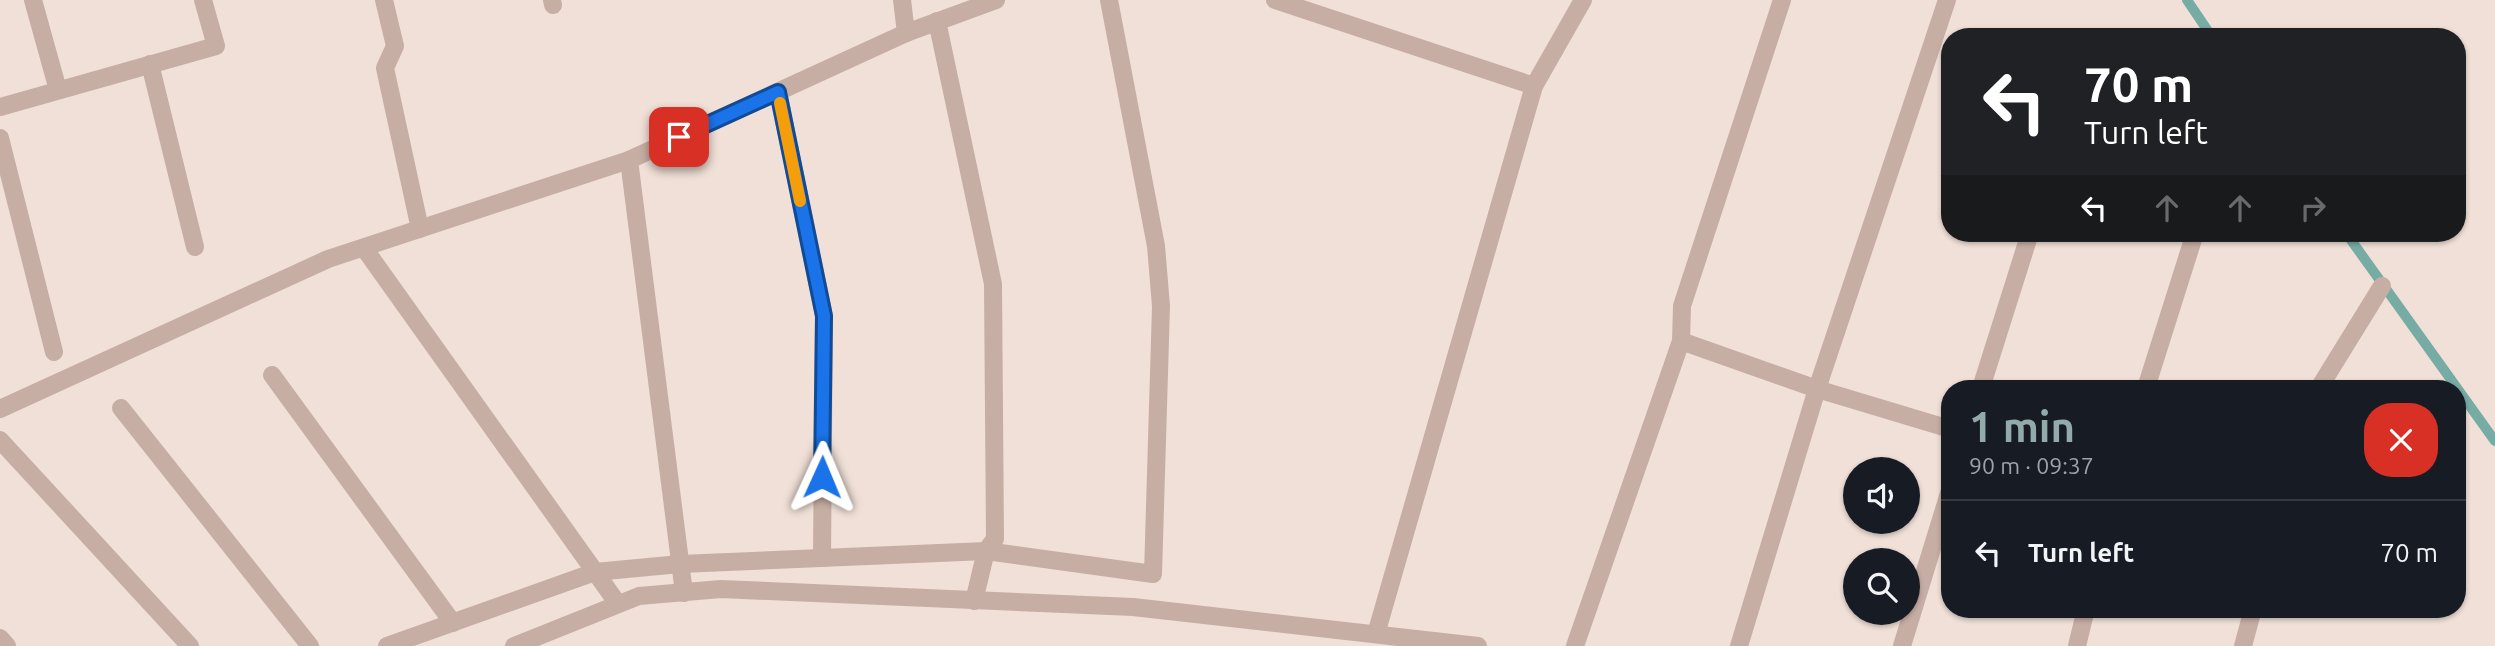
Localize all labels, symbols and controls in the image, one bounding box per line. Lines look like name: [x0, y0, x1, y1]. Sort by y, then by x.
icon: left: [1969, 56, 2060, 147]
text: 70 m: [2084, 56, 2193, 111]
pin: [649, 107, 709, 167]
text: Turn left: [2084, 114, 2208, 150]
icon: arrive: [660, 118, 698, 156]
icon: left: [2075, 189, 2113, 227]
icon: ahead: [2148, 189, 2186, 227]
icon: ahead: [2221, 189, 2259, 227]
icon: right: [2294, 189, 2332, 227]
text: 1 min: [1969, 403, 2075, 450]
button: close: [2364, 403, 2438, 477]
position arrow: [785, 440, 859, 514]
text: 90 m · 09:37: [1969, 453, 2094, 478]
map controls: [1843, 457, 1920, 625]
button: sound: [1843, 457, 1920, 534]
icon: left: [1969, 534, 2007, 572]
text: Turn left: [2028, 538, 2134, 567]
text: 70 m: [2380, 538, 2438, 567]
button: search: [1843, 548, 1920, 625]

